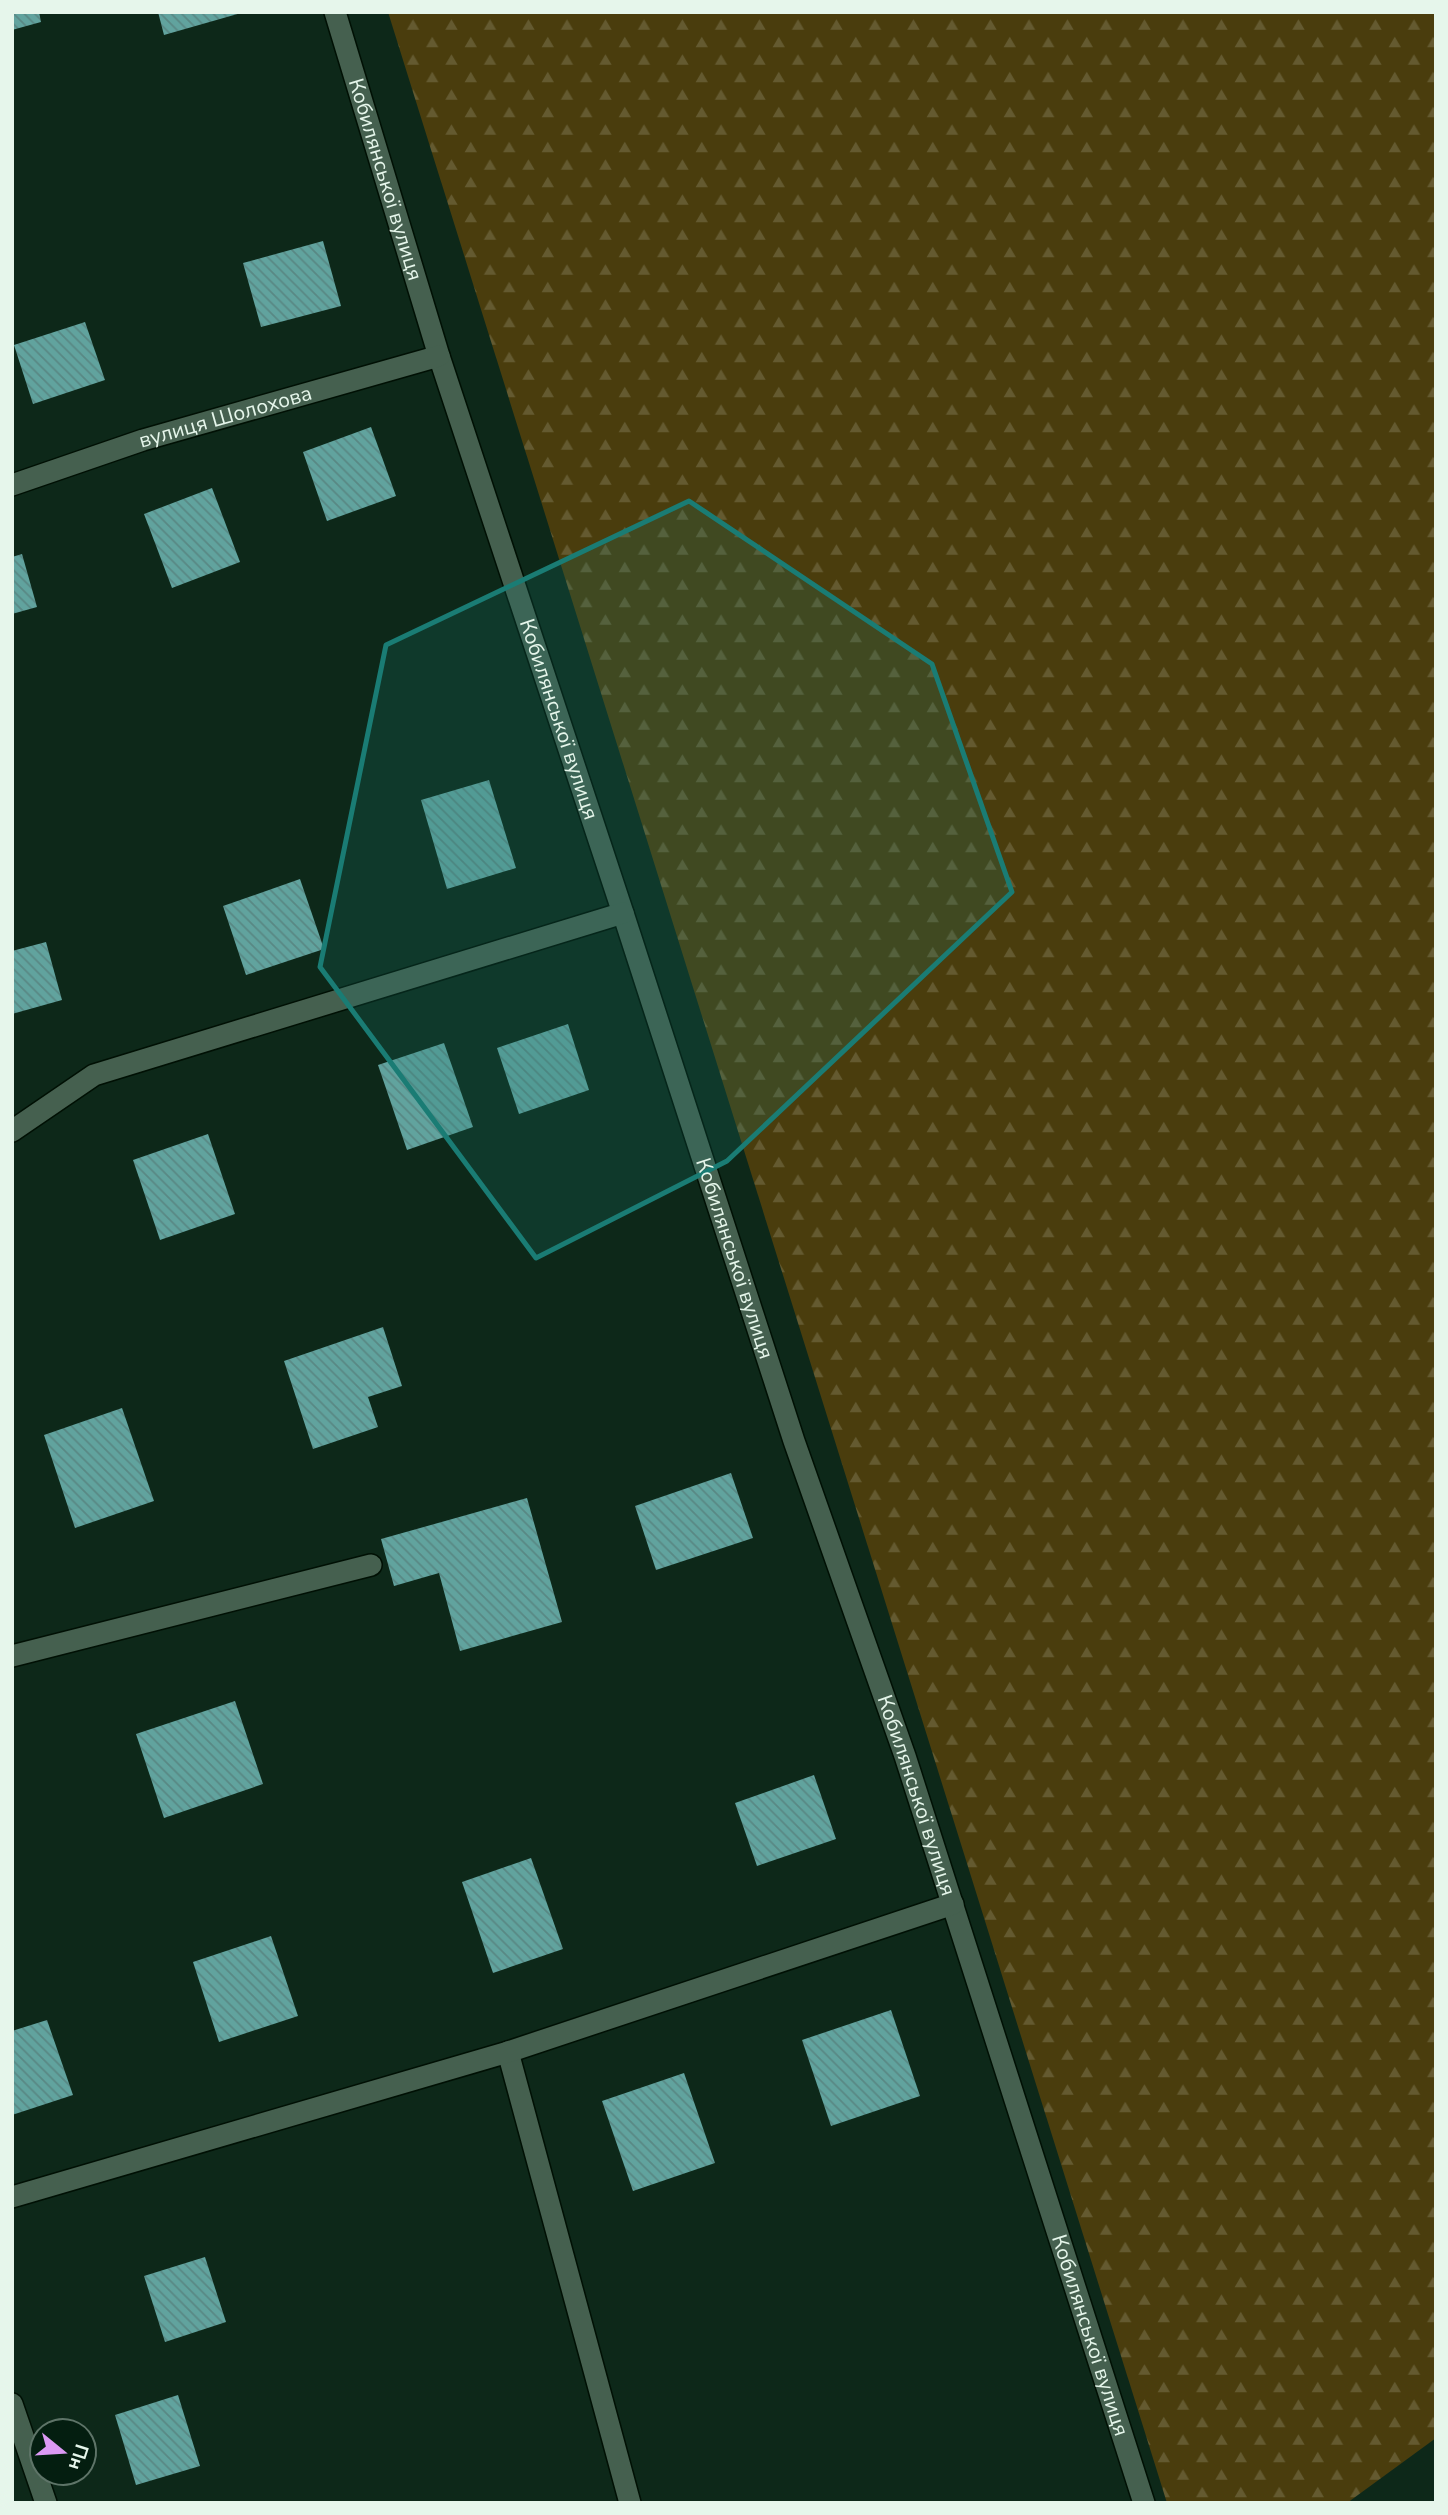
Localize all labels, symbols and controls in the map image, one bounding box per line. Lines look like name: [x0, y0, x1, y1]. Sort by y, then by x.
street label: Кобилянської вулиця: [342, 75, 429, 284]
street label: вулиця Шолохова: [135, 379, 315, 455]
street label: Кобилянської вулиця: [513, 615, 605, 823]
street label: Кобилянської вулиця: [689, 1154, 780, 1362]
street label: Кобилянської вулиця: [871, 1691, 963, 1899]
street label: Кобилянської вулиця: [1045, 2231, 1136, 2439]
north arrow: [28, 2417, 98, 2487]
text: Пн: [62, 2440, 95, 2473]

